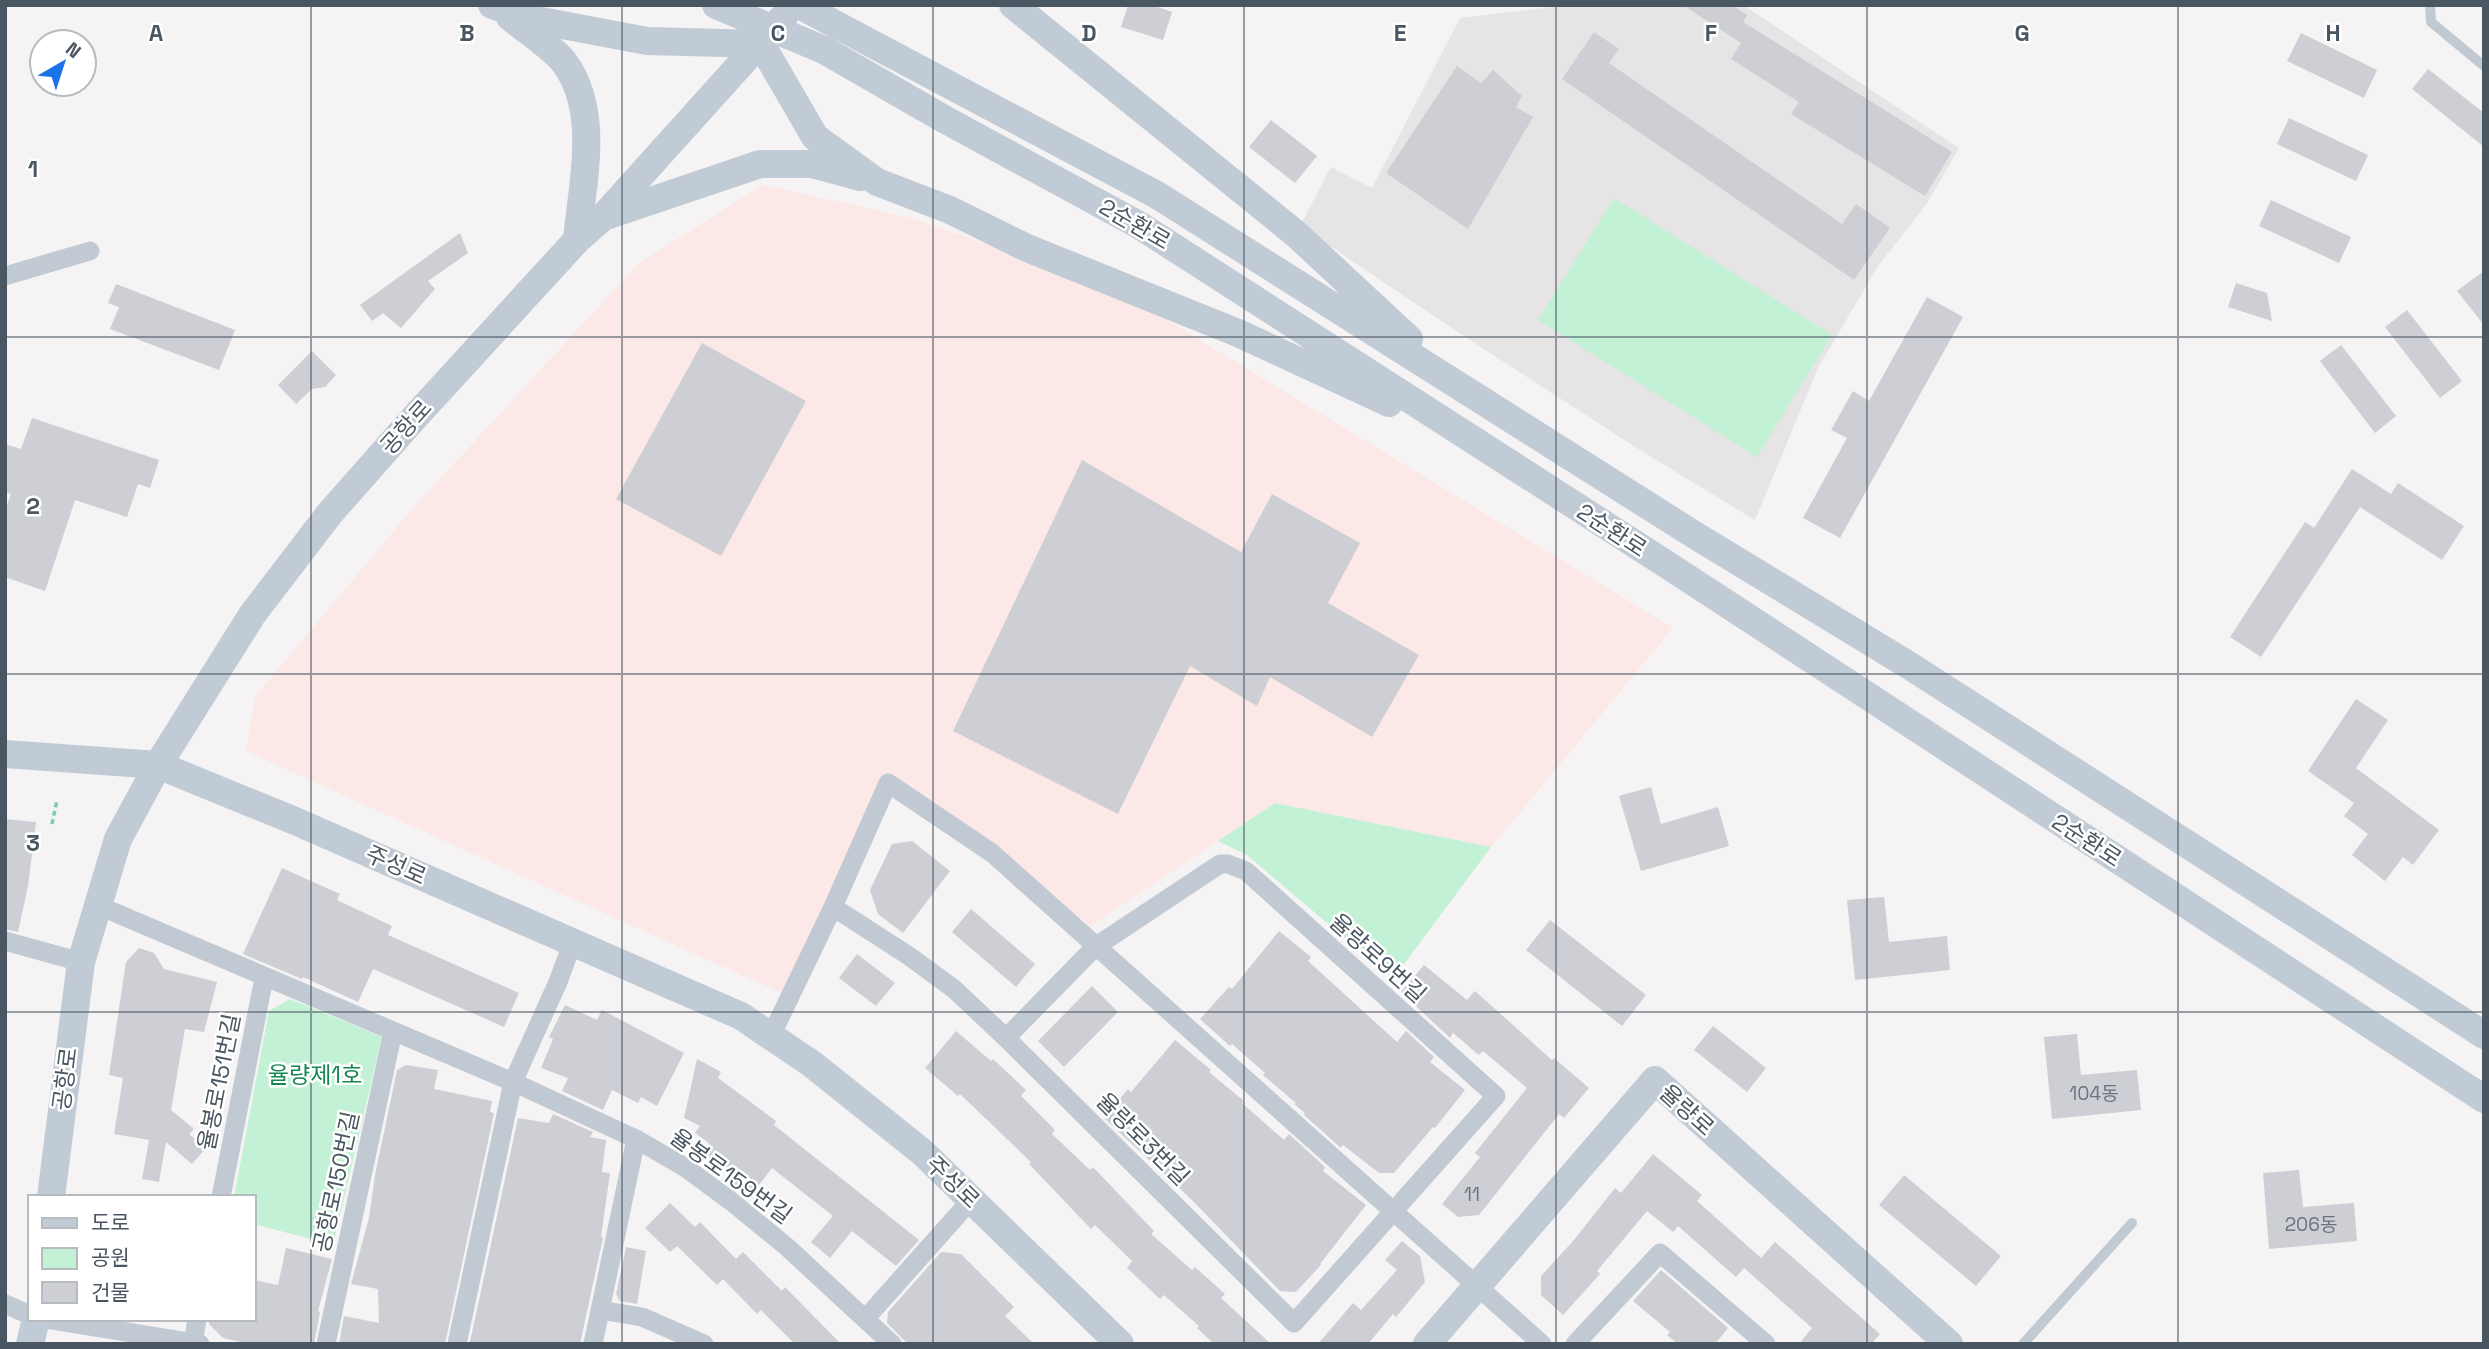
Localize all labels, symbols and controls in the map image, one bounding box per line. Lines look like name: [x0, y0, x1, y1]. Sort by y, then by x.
text: A: [149, 18, 164, 48]
text: B: [459, 18, 475, 48]
text: C: [771, 18, 785, 48]
text: D: [1081, 18, 1097, 48]
text: E: [1394, 18, 1406, 48]
text: F: [1705, 18, 1717, 48]
text: G: [2014, 18, 2030, 48]
text: H: [2325, 18, 2341, 48]
north arrow: [28, 28, 98, 98]
text: N: [61, 36, 86, 64]
text: 1: [28, 154, 38, 184]
street label: 2순환로: [1094, 192, 1176, 256]
street label: 공항로: [374, 393, 438, 461]
text: 2: [26, 491, 40, 521]
street label: 2순환로: [1571, 496, 1653, 564]
street label: 2순환로: [2046, 806, 2128, 874]
text: 3: [26, 828, 40, 858]
street label: 주성로: [361, 838, 431, 892]
street label: 율량로9번길: [1323, 907, 1433, 1009]
street label: 율봉로151번길: [191, 1011, 247, 1153]
street label: 공항로: [46, 1046, 84, 1112]
park label: 율량제1호: [268, 1060, 362, 1090]
street label: 율량로: [1653, 1078, 1721, 1142]
house number: 104동: [2069, 1081, 2119, 1106]
street label: 율량로3번길: [1090, 1086, 1196, 1192]
street label: 공항로150번길: [306, 1108, 366, 1256]
street label: 율봉로159번길: [664, 1122, 798, 1230]
street label: 주성로: [920, 1149, 986, 1215]
house number: 11: [1464, 1182, 1480, 1207]
legend: [28, 1195, 256, 1321]
text: 도로: [91, 1209, 130, 1236]
house number: 206동: [2285, 1212, 2337, 1237]
text: 공원: [91, 1244, 130, 1271]
text: 건물: [91, 1279, 130, 1306]

